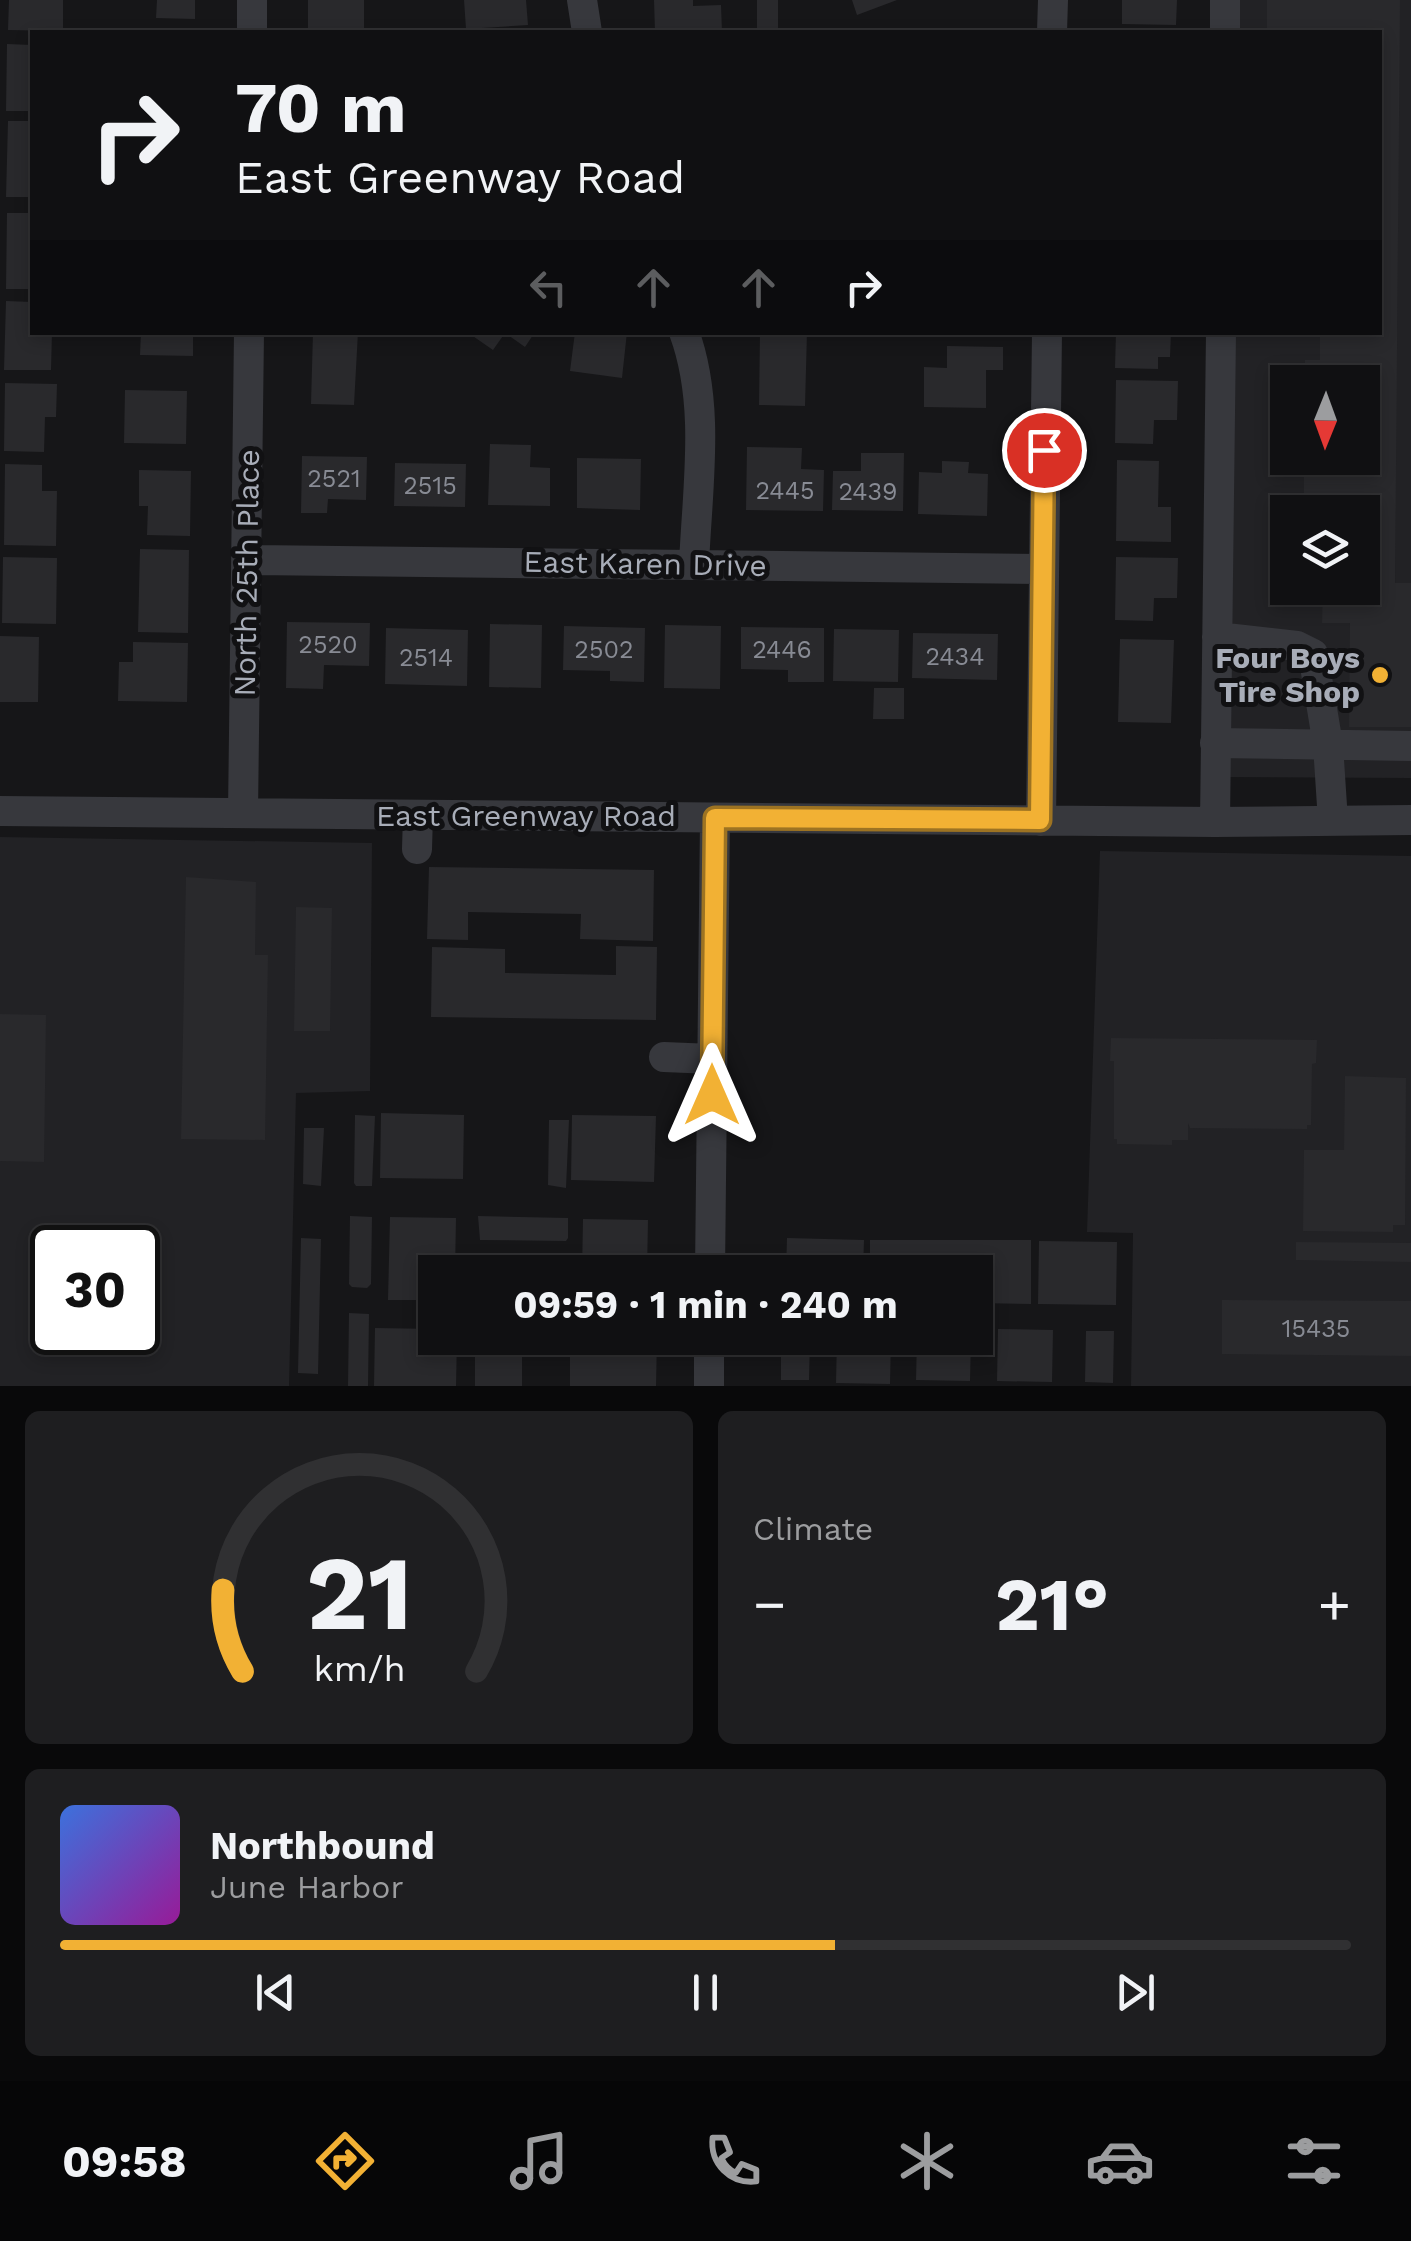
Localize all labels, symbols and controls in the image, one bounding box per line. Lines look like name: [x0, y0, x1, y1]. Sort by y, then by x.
text: 70 m: [235, 67, 407, 149]
icon: right: [70, 70, 200, 200]
text: East Greenway Road: [235, 151, 685, 204]
icon: left: [521, 260, 576, 315]
icon: ahead: [626, 260, 681, 315]
icon: ahead: [731, 260, 786, 315]
icon: right: [836, 260, 891, 315]
north arrow: [1270, 365, 1380, 475]
map controls: [1270, 365, 1380, 605]
pin: [1002, 408, 1087, 493]
icon: arrive: [1017, 423, 1072, 478]
street label: North 25th Place: [227, 449, 266, 697]
house number: 2521: [307, 464, 361, 493]
house number: 2515: [403, 471, 457, 500]
house number: 2445: [756, 476, 814, 505]
house number: 2439: [838, 477, 898, 506]
button: layers: [1270, 495, 1380, 605]
street label: East Karen Drive: [523, 544, 767, 583]
house number: 2520: [298, 630, 358, 659]
house number: 2502: [574, 635, 634, 664]
house number: 2446: [752, 635, 812, 664]
place label: Four Boys Tire Shop: [1215, 640, 1360, 709]
house number: 2434: [926, 642, 984, 671]
house number: 2514: [399, 643, 453, 672]
marker: Four Boys Tire Shop: [1369, 664, 1391, 686]
street label: East Greenway Road: [376, 798, 676, 833]
position arrow: [660, 1043, 764, 1147]
speed limit sign: 30: [30, 1225, 160, 1355]
text: 09:59 · 1 min · 240 m: [513, 1283, 898, 1327]
house number: 15435: [1282, 1314, 1350, 1343]
text: Climate: [753, 1510, 873, 1548]
text: 21: [306, 1532, 412, 1654]
text: 21°: [995, 1560, 1109, 1648]
text: −: [753, 1572, 786, 1636]
text: +: [1318, 1572, 1351, 1636]
text: km/h: [313, 1648, 405, 1690]
text: Northbound: [210, 1824, 435, 1868]
text: June Harbor: [210, 1868, 404, 1906]
icon: previous: [248, 1965, 303, 2020]
icon: pause: [678, 1965, 733, 2020]
icon: next: [1108, 1965, 1163, 2020]
icon: directions: [310, 2126, 380, 2196]
icon: music: [504, 2126, 574, 2196]
icon: phone: [698, 2126, 768, 2196]
icon: climate: [892, 2126, 962, 2196]
icon: car: [1085, 2126, 1155, 2196]
icon: filters: [1279, 2126, 1349, 2196]
text: 09:58: [62, 2135, 187, 2188]

